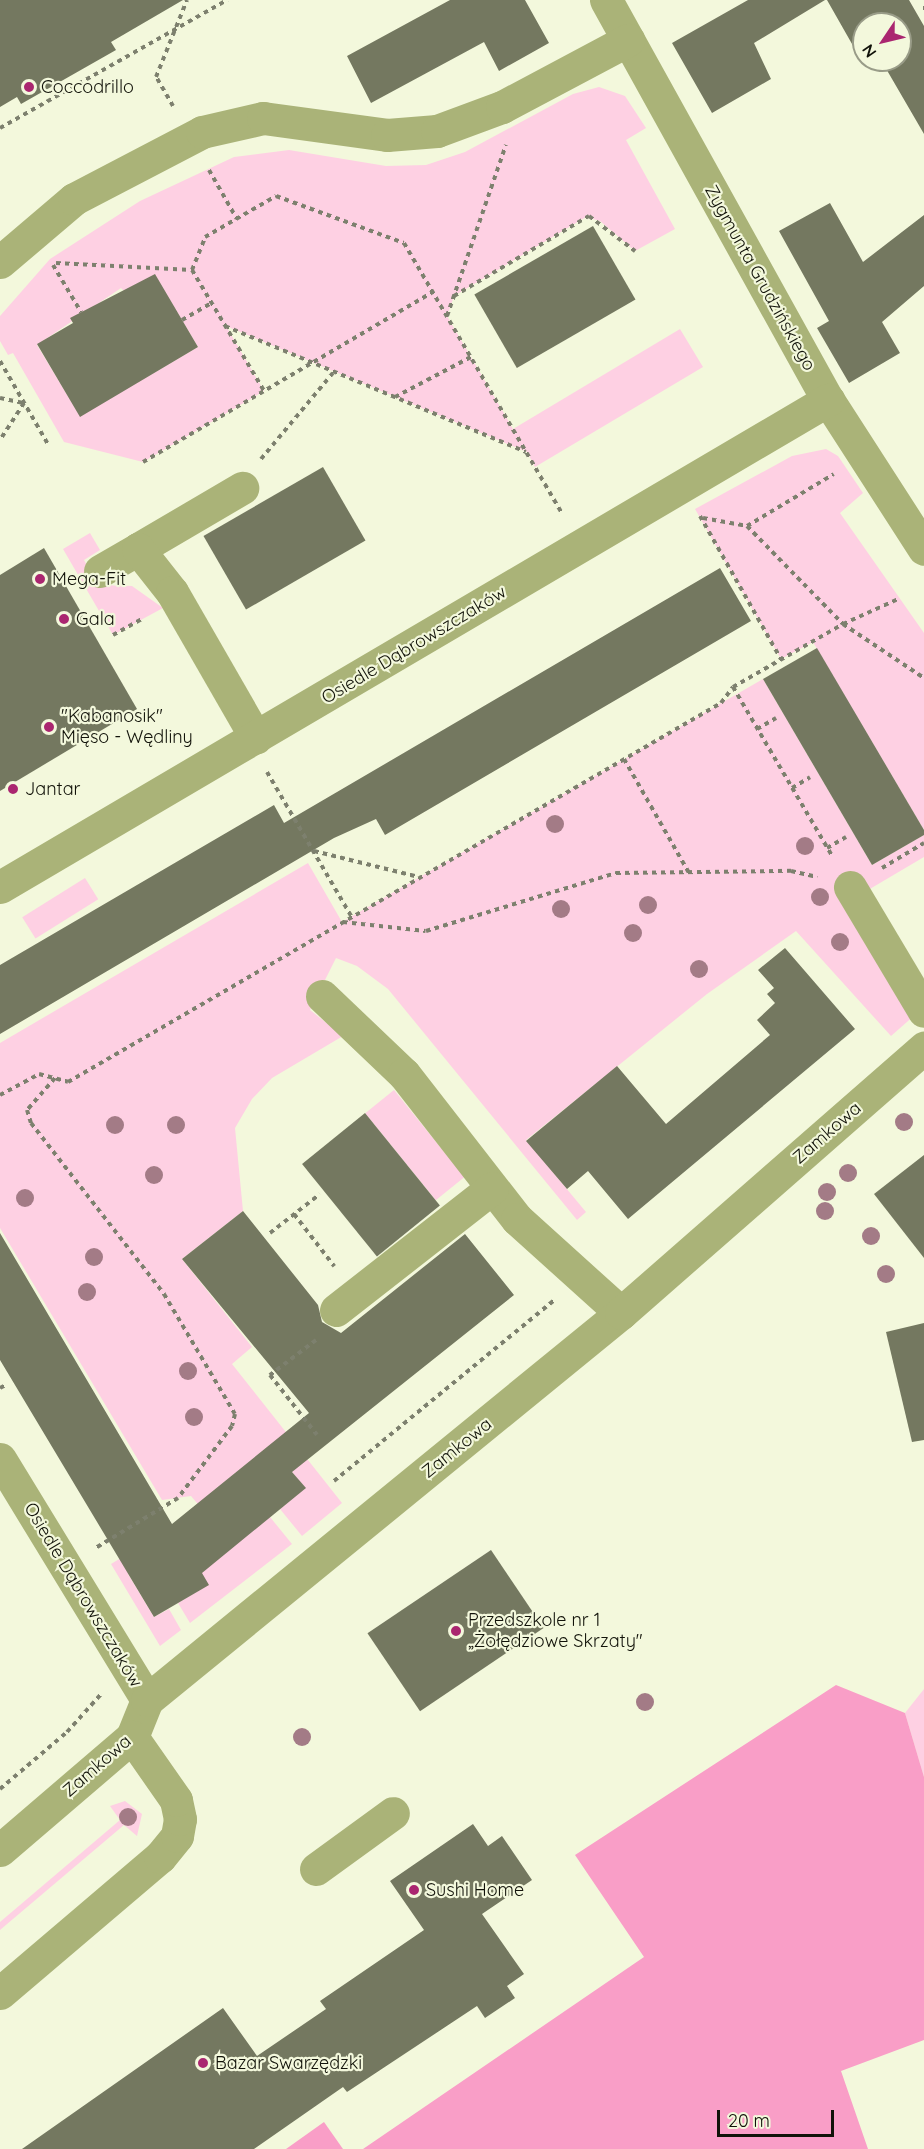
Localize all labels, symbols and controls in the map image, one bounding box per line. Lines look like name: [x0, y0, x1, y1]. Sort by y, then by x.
north arrow: [852, 12, 912, 72]
text: N: [857, 41, 880, 62]
place label: Coccodrillo: [41, 76, 134, 98]
marker: Coccodrillo: [22, 80, 36, 94]
street label: Zygmunta Grudzińskiego: [700, 181, 820, 375]
place label: Mega-Fit: [52, 568, 126, 590]
marker: Mega-Fit: [33, 572, 47, 586]
street label: Osiedle Dąbrowszczaków: [318, 581, 510, 709]
place label: Gala: [76, 608, 115, 630]
marker: Gala: [57, 612, 71, 626]
place label: "Kabanosik" Mięso - Wędliny: [61, 706, 193, 748]
marker: "Kabanosik" Mięso - Wędliny: [42, 720, 56, 734]
place label: Jantar: [25, 778, 81, 800]
marker: Jantar: [6, 782, 20, 796]
street label: Zamkowa: [788, 1097, 866, 1169]
street label: Zamkowa: [418, 1413, 496, 1483]
street label: Osiedle Dąbrowszczaków: [19, 1499, 147, 1691]
place label: Przedszkole nr 1 „Żołędziowe Skrzaty": [468, 1610, 643, 1652]
marker: Przedszkole nr 1 „Żołędziowe Skrzaty": [449, 1624, 463, 1638]
street label: Zamkowa: [58, 1730, 136, 1802]
place label: Sushi Home: [426, 1879, 524, 1901]
marker: Sushi Home: [407, 1883, 421, 1897]
place label: Bazar Swarzędzki: [215, 2052, 362, 2074]
marker: Bazar Swarzędzki: [196, 2056, 210, 2070]
scale bar: [720, 2098, 837, 2136]
text: 20 m: [728, 2109, 770, 2132]

